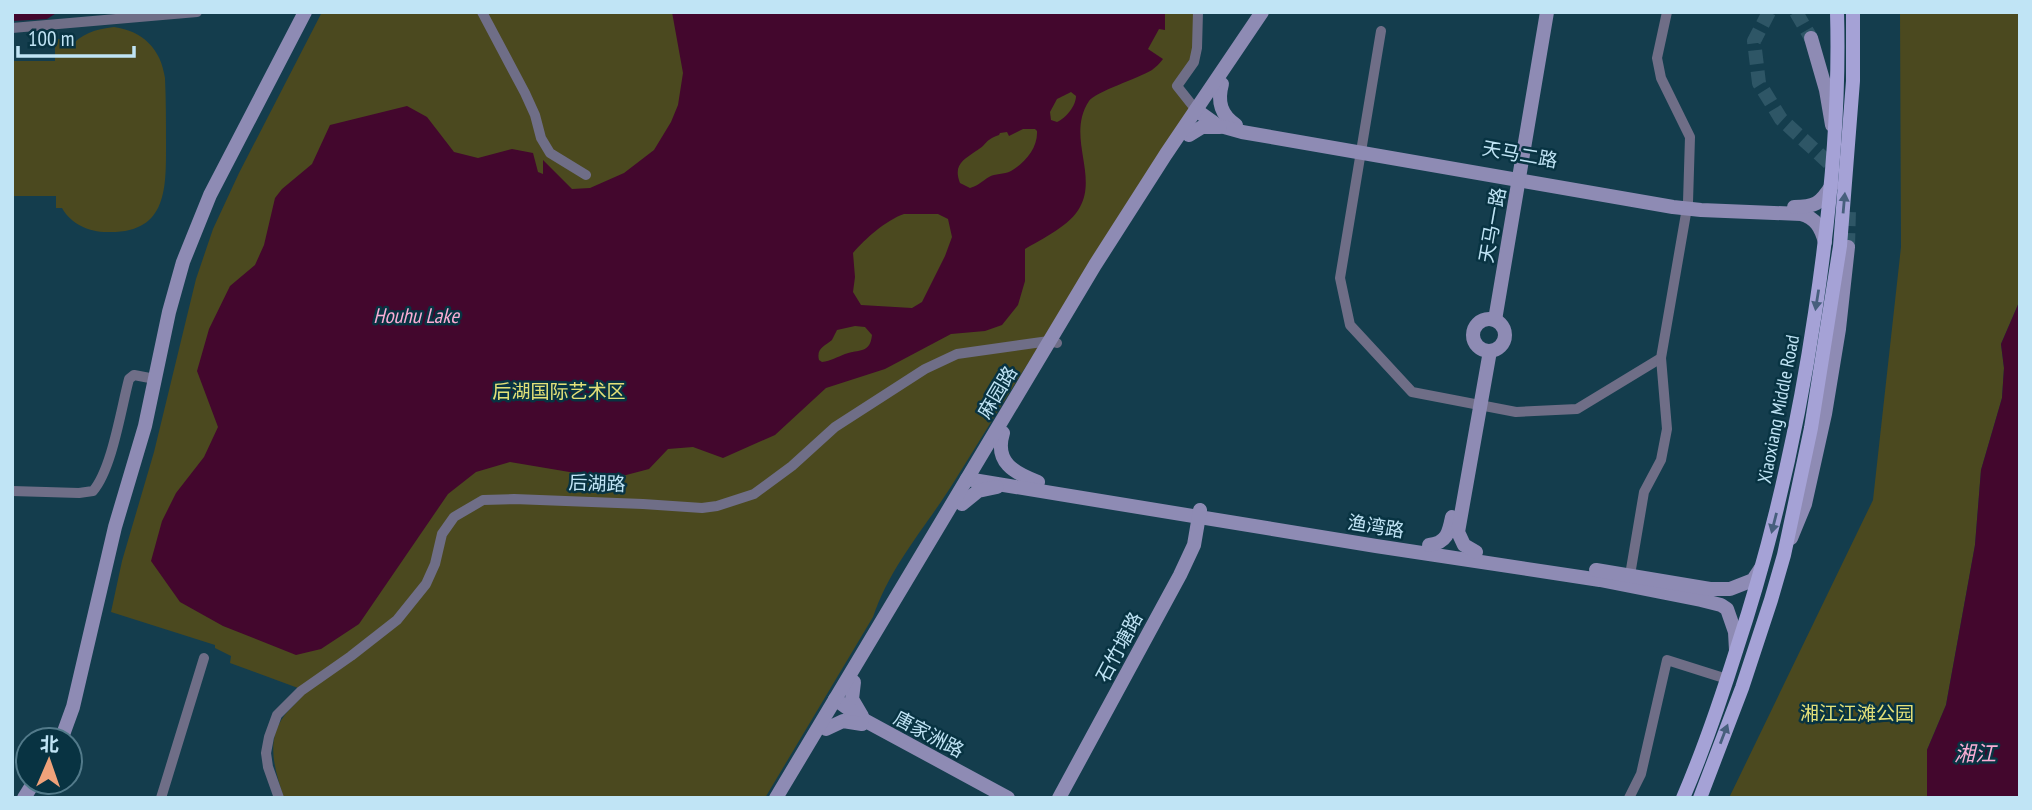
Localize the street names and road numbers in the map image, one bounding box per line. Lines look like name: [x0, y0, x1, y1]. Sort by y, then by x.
street label: 天马二路: [1480, 136, 1560, 172]
street label: 天马一路: [1474, 185, 1510, 265]
street label: Xiaoxiang Middle Road: [1752, 333, 1804, 485]
street label: 麻园路: [972, 361, 1022, 423]
street label: 后湖路: [568, 470, 626, 496]
street label: 渔湾路: [1346, 510, 1406, 542]
street label: 石竹塘路: [1091, 608, 1147, 686]
street label: 唐家洲路: [890, 706, 968, 762]

